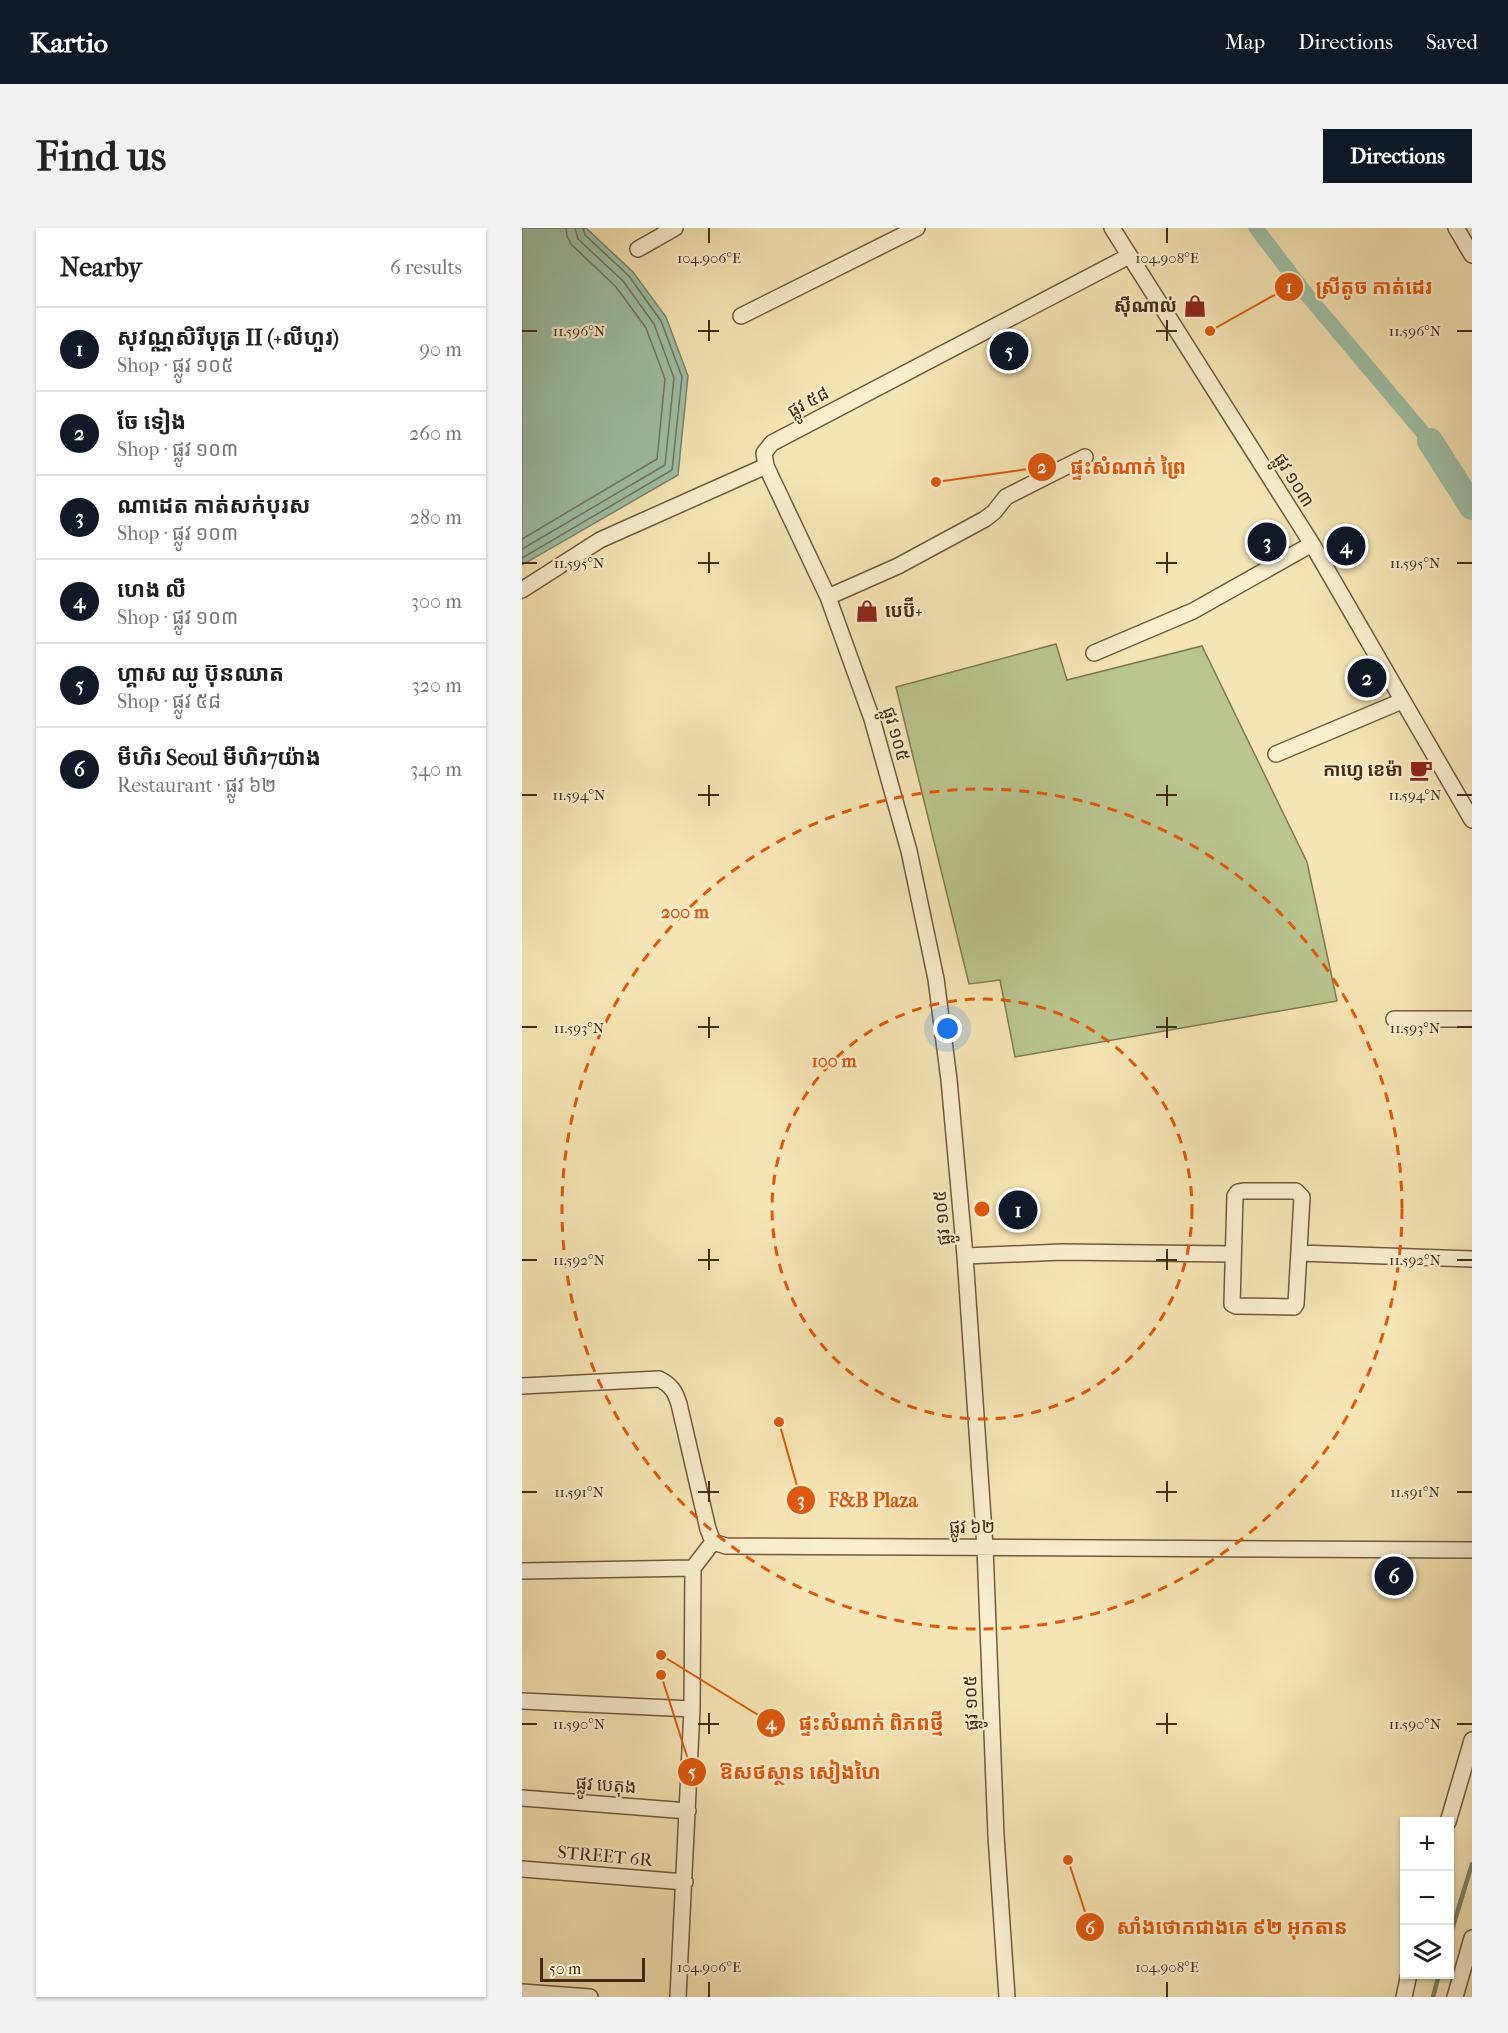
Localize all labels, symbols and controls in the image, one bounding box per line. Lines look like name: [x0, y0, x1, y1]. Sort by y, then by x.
text: Kartio: [30, 26, 108, 59]
text: Map: [1225, 30, 1265, 54]
text: Directions: [1298, 30, 1393, 54]
text: Saved: [1426, 30, 1478, 54]
button: Directions: [1323, 129, 1472, 183]
text: Find us: [36, 132, 166, 181]
text: 104.906°E: [677, 249, 741, 267]
text: 104.908°E: [1135, 249, 1199, 267]
text: Nearby: [60, 252, 142, 283]
text: 6 results: [390, 256, 462, 279]
callout: ស្រីតូច កាត់ដេរ: [1274, 268, 1445, 306]
text: ស្រីតូច កាត់ដេរ: [1316, 276, 1432, 300]
text: 1: [1286, 277, 1292, 298]
shop icon: ស៊ីណាល់: [1182, 293, 1208, 319]
place label: ស៊ីណាល់: [1114, 296, 1177, 317]
text: 11.596°N: [553, 322, 606, 340]
text: 11.596°N: [1389, 322, 1442, 340]
text: សុវណ្ណសិរីបុត្រ II (+លីហួរ): [117, 325, 339, 351]
pin: 5: [990, 328, 1028, 374]
text: 1: [76, 338, 83, 361]
text: 90 m: [420, 338, 462, 361]
text: Shop · ផ្លូវ ១០៥: [117, 354, 234, 377]
street label: ផ្លូវ ៥៨: [784, 383, 835, 427]
text: ចែ ទៀង: [117, 409, 186, 435]
text: 2: [74, 422, 85, 445]
text: 260 m: [409, 422, 462, 445]
text: Shop · ផ្លូវ ១០៣: [117, 438, 238, 461]
callout: ផ្ទះសំណាក់ ព្រៃ: [1027, 448, 1198, 486]
street label: ផ្លូវ ១០៣: [1264, 449, 1318, 514]
text: ផ្ទះសំណាក់ ព្រៃ: [1070, 455, 1186, 480]
text: 2: [1037, 457, 1047, 478]
text: ណាដេត កាត់សក់បុរស: [117, 493, 310, 519]
text: 3: [75, 506, 84, 529]
text: 280 m: [410, 506, 462, 529]
pin: 3: [1248, 520, 1286, 564]
text: Shop · ផ្លូវ ១០៣: [117, 522, 238, 545]
pin: 4: [1326, 524, 1366, 568]
text: 11.595°N: [554, 554, 605, 572]
text: 11.595°N: [1390, 554, 1441, 572]
text: ហេង លី: [117, 577, 186, 603]
text: 4: [74, 590, 85, 613]
text: 300 m: [411, 590, 462, 613]
place label: បេប៊ី+: [885, 597, 922, 622]
shop icon: បេប៊ី+: [854, 598, 880, 624]
text: Shop · ផ្លូវ ១០៣: [117, 606, 238, 629]
pin: 2: [1348, 656, 1386, 700]
text: ហ្គាស ឈូ ប៊ុនឈាត: [117, 661, 284, 687]
text: 5: [75, 674, 84, 697]
text: 320 m: [412, 674, 462, 697]
text: Shop · ផ្លូវ ៥៨: [117, 690, 221, 713]
street label: ផ្លូវ ១០៥: [873, 705, 913, 765]
text: មីហិរ Seoul មីហិរ7យ៉ាង: [117, 745, 321, 771]
cafe icon: កាហ្វេ ខេម៉ា: [1408, 757, 1434, 783]
text: 6: [74, 758, 85, 781]
text: 340 m: [410, 758, 462, 781]
place label: កាហ្វេ ខេម៉ា: [1323, 760, 1403, 781]
text: Restaurant · ផ្លូវ ៦២: [117, 774, 276, 797]
text: 11.594°N: [553, 786, 606, 804]
text: 11.594°N: [1389, 786, 1442, 804]
text: 200 m: [661, 902, 710, 923]
your location: [933, 1014, 962, 1043]
text: 11.593°N: [554, 1019, 605, 1037]
text: 11.593°N: [1390, 1019, 1441, 1037]
text: 100 m: [811, 1051, 858, 1072]
pin: 1: [998, 1188, 1038, 1232]
street label: ផ្លូវ ១០៥: [930, 1189, 961, 1246]
centre of rings: [972, 1199, 992, 1219]
text: 11.592°N: [553, 1251, 606, 1269]
text: 11.592°N: [1389, 1251, 1442, 1269]
callout: F&B Plaza: [786, 1481, 930, 1519]
text: 11.591°N: [554, 1483, 604, 1501]
text: 11.591°N: [1390, 1483, 1440, 1501]
text: F&B Plaza: [827, 1489, 918, 1512]
text: 3: [797, 1490, 805, 1511]
street label: ផ្លូវ ៦២: [949, 1517, 995, 1543]
pin: 6: [1374, 1554, 1414, 1598]
street label: ផ្លូវ ១០៥: [960, 1675, 988, 1731]
callout: ផ្ទះសំណាក់ ពិភពថ្មី: [756, 1704, 955, 1742]
text: ផ្ទះសំណាក់ ពិភពថ្មី: [799, 1710, 943, 1736]
text: 4: [765, 1713, 778, 1734]
text: 11.590°N: [553, 1715, 606, 1733]
text: 11.590°N: [1389, 1715, 1442, 1733]
callout: ឱសថស្ថាន សៀងហៃ: [677, 1753, 893, 1791]
text: ឱសថស្ថាន សៀងហៃ: [719, 1759, 881, 1785]
text: 5: [688, 1762, 696, 1783]
street label: ផ្លូវ បេតុង: [575, 1773, 637, 1803]
map controls: [1400, 1817, 1454, 1979]
button: +: [1400, 1817, 1454, 1871]
street label: STREET 6R: [557, 1842, 654, 1871]
button: −: [1400, 1871, 1454, 1925]
callout: សាំងថោកជាងគេ ៩២ អុកតាន: [1075, 1908, 1359, 1946]
text: សាំងថោកជាងគេ ៩២ អុកតាន: [1117, 1916, 1347, 1940]
text: 6: [1085, 1918, 1096, 1939]
button: layers: [1400, 1925, 1454, 1979]
scale bar: [540, 1955, 645, 1982]
text: 104.906°E: [677, 1958, 741, 1976]
text: 104.908°E: [1135, 1958, 1199, 1976]
text: 50 m: [549, 1959, 581, 1978]

